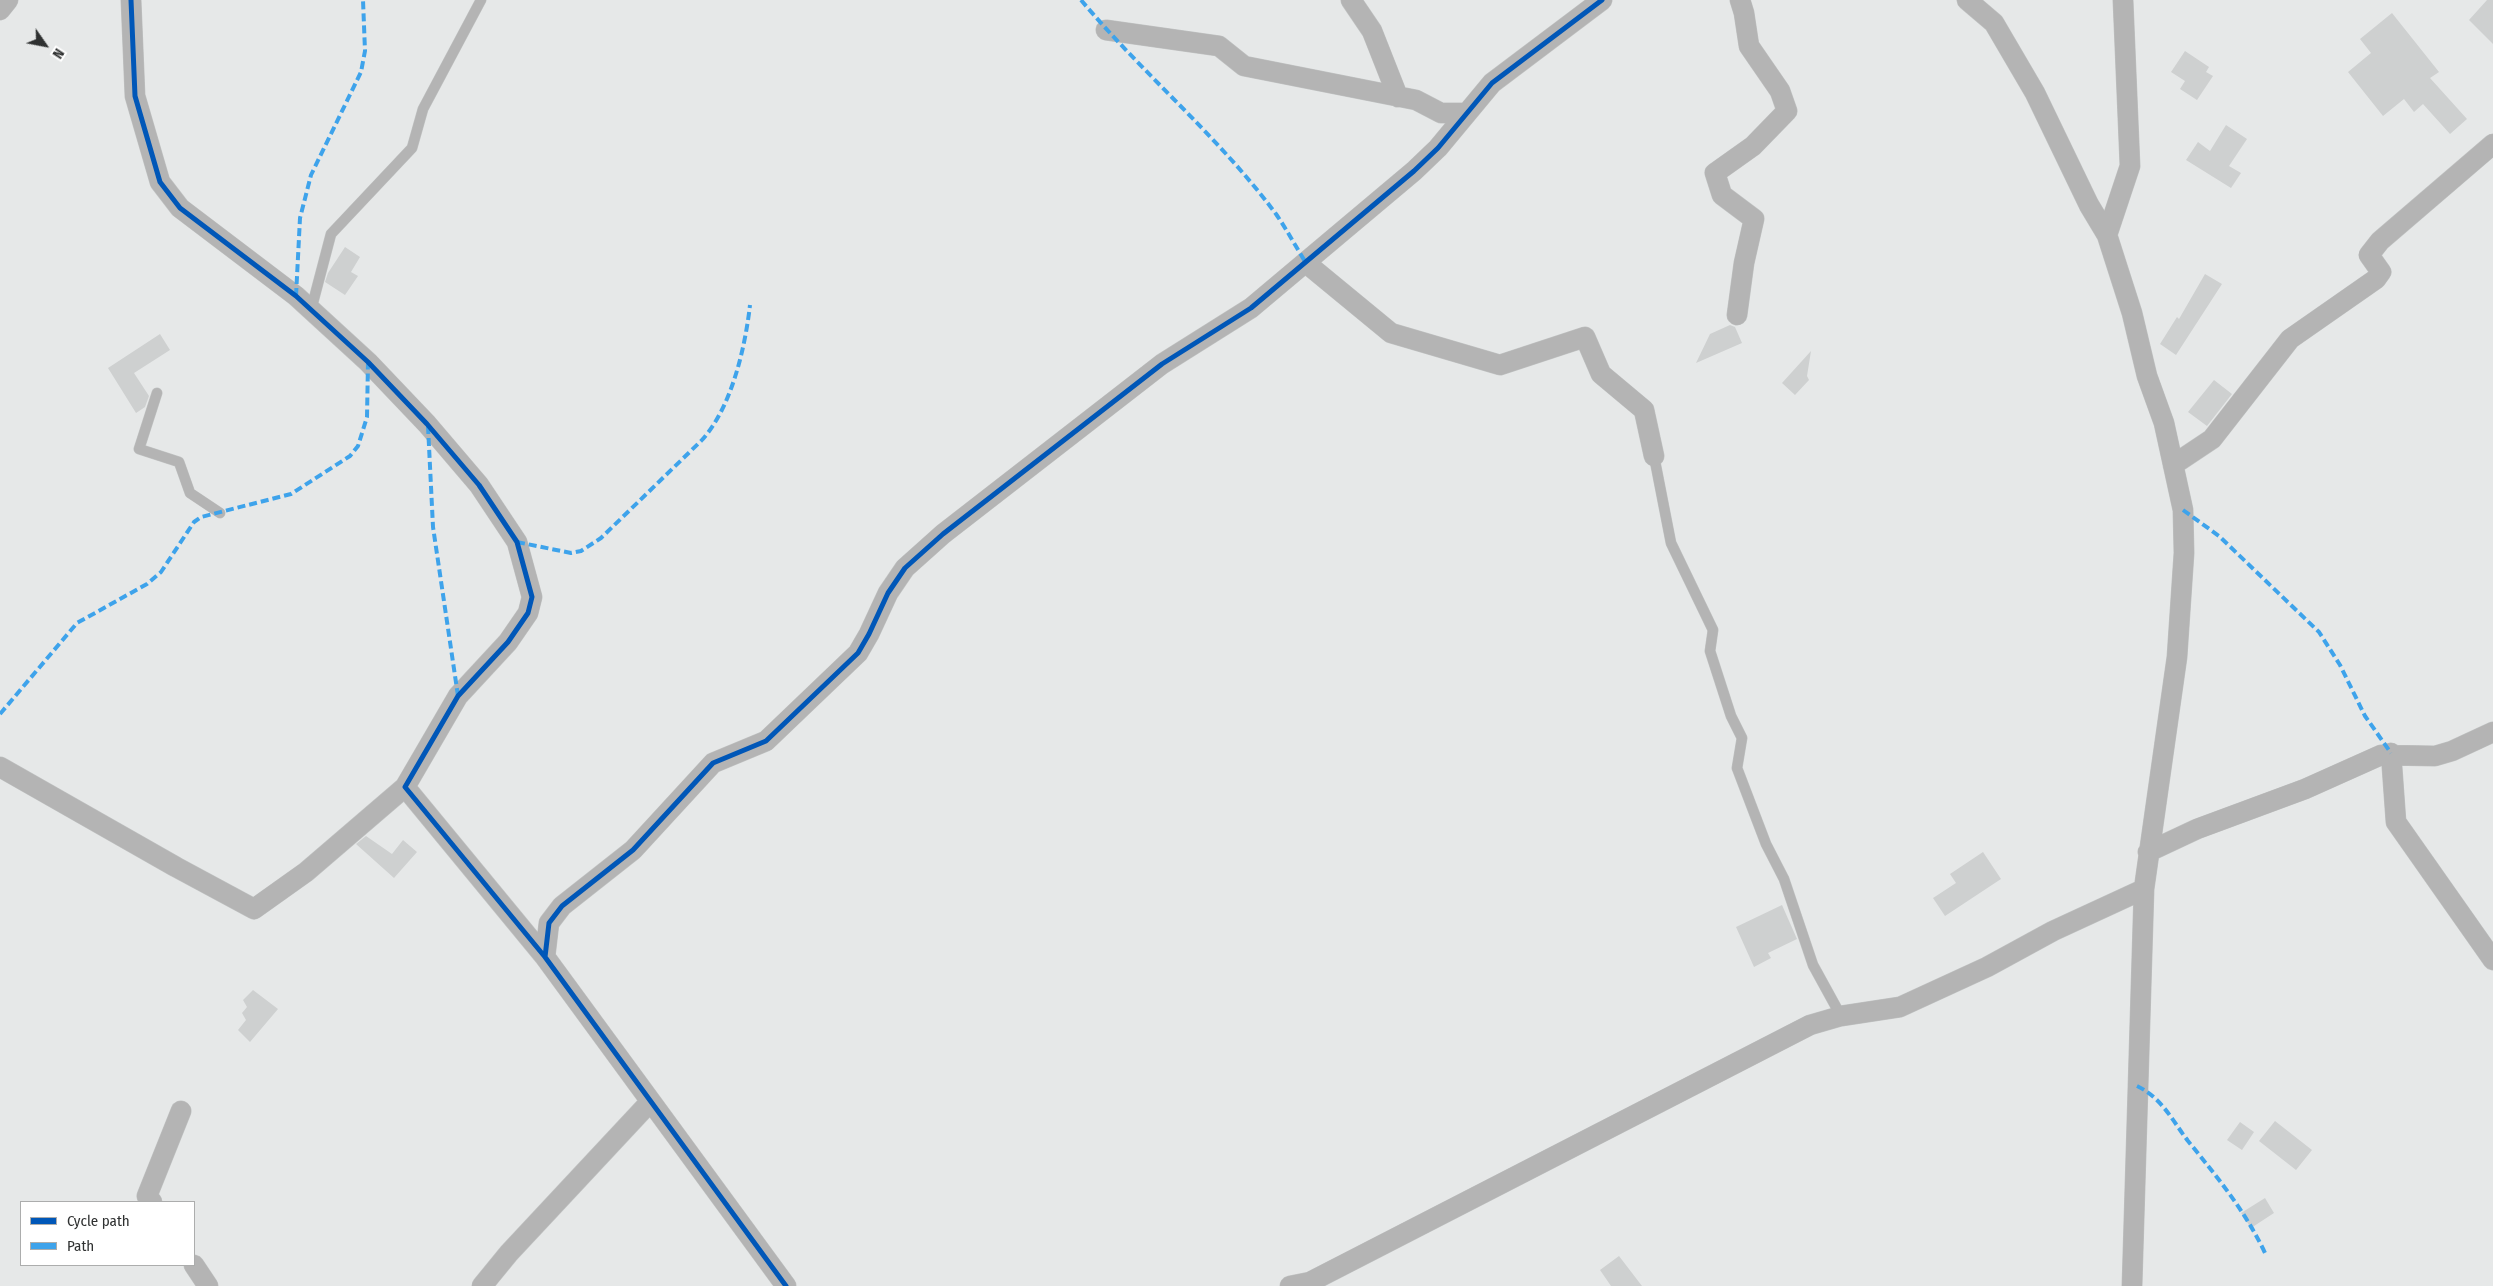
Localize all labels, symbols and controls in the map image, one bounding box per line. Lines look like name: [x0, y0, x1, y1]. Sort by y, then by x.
north arrow: [20, 20, 70, 70]
text: N: [49, 45, 67, 62]
legend: [20, 1201, 195, 1266]
text: Cycle path: [67, 1212, 130, 1230]
text: Path: [67, 1237, 94, 1255]

